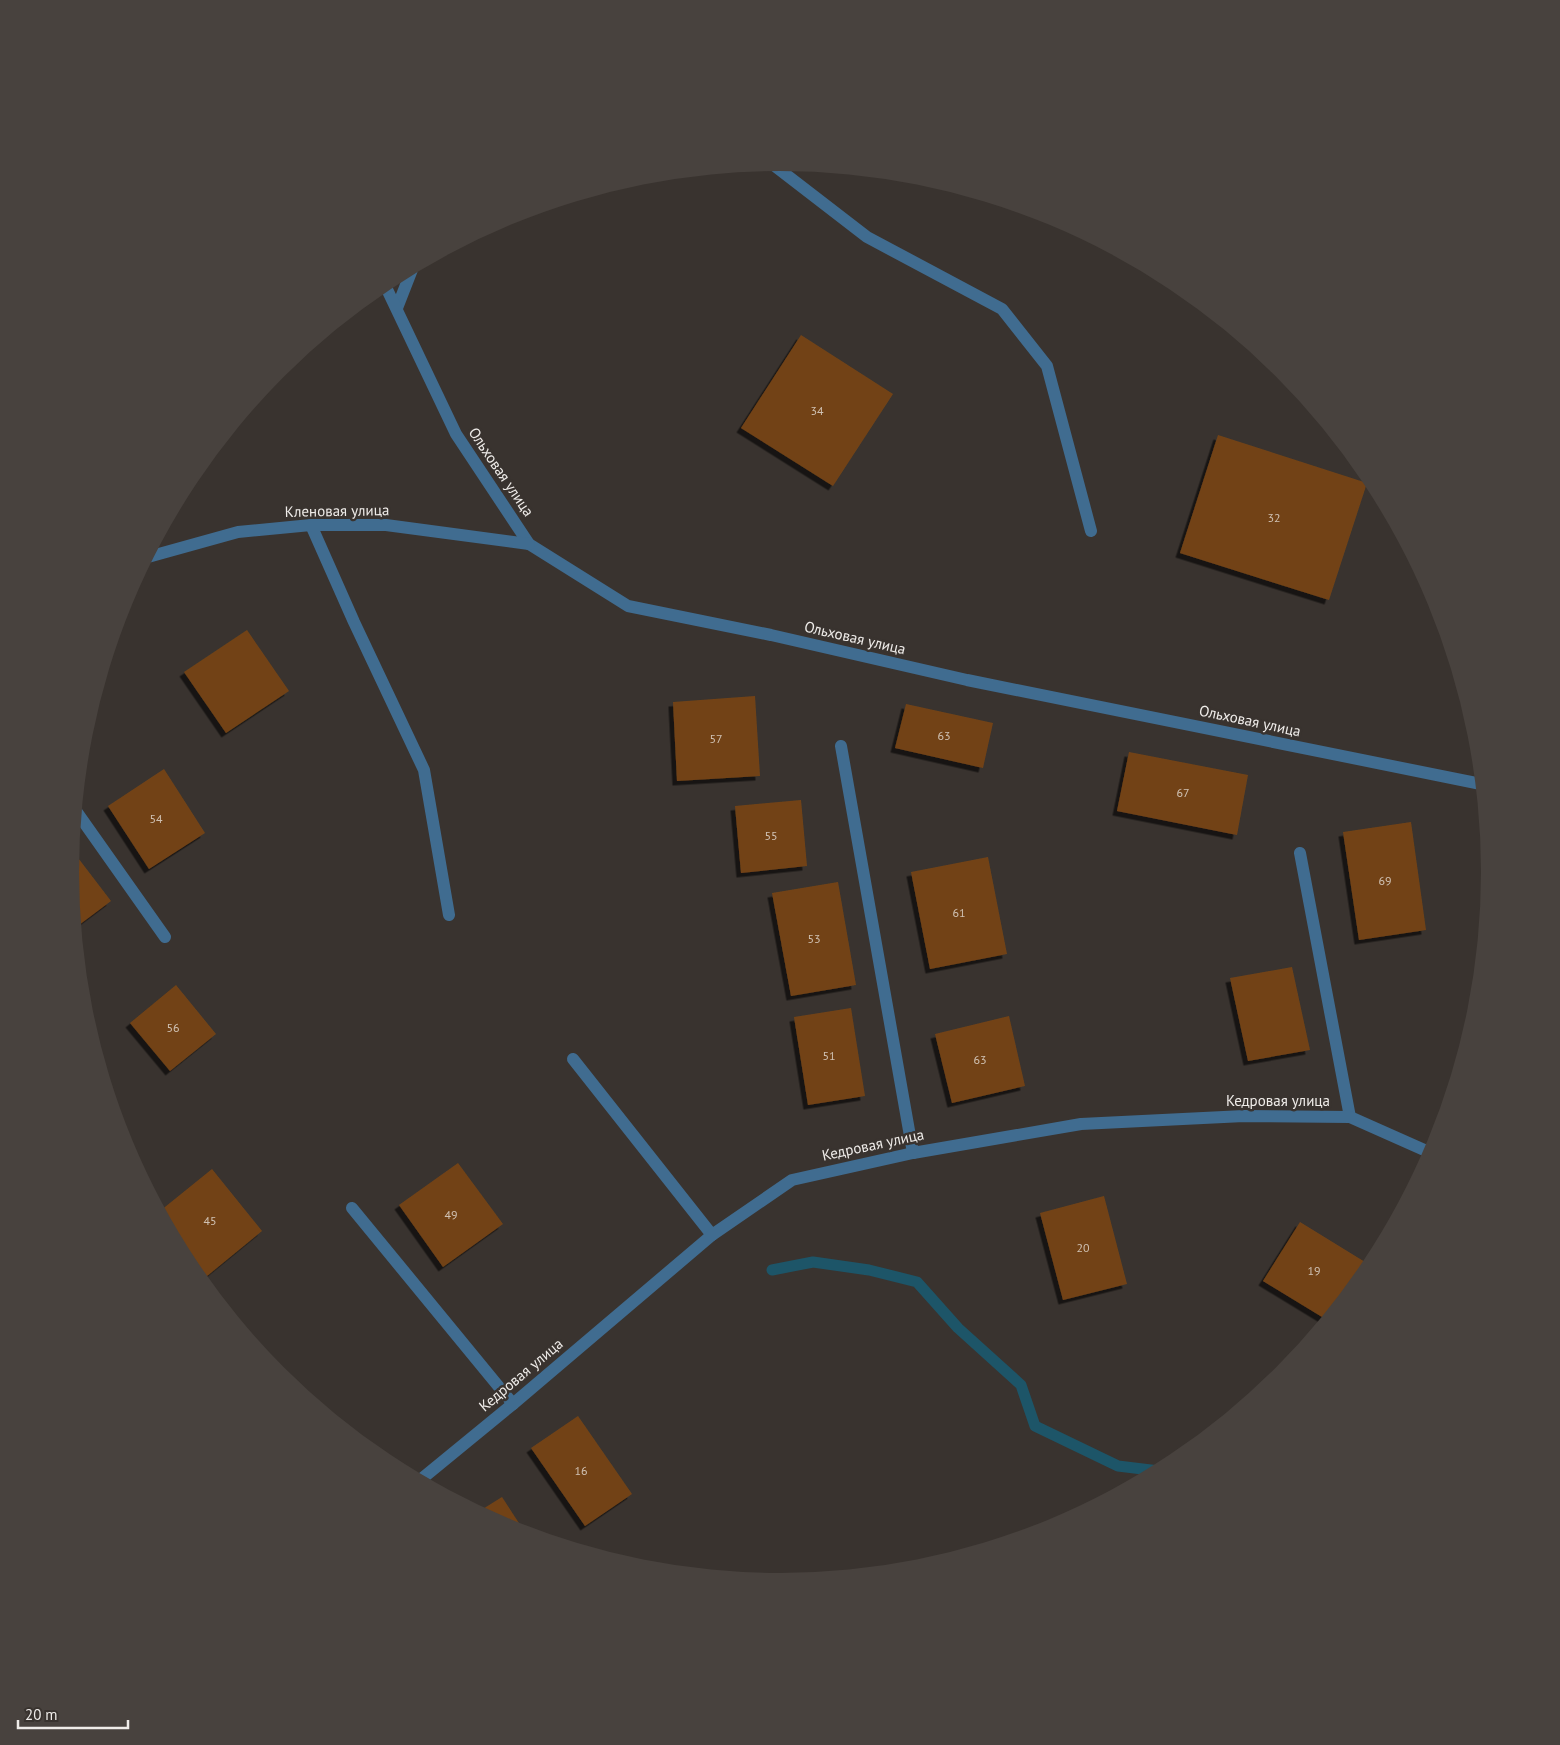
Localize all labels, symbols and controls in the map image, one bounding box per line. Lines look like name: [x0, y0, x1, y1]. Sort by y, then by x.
house number: 34: [810, 403, 824, 418]
street label: Ольховая улица: [465, 424, 538, 520]
street label: Кленовая улица: [284, 500, 389, 521]
house number: 32: [1267, 510, 1281, 525]
street label: Ольховая улица: [803, 617, 908, 658]
street label: Ольховая улица: [1198, 700, 1303, 741]
house number: 63: [937, 728, 951, 743]
house number: 57: [709, 731, 723, 746]
house number: 67: [1176, 785, 1190, 800]
house number: 54: [149, 811, 163, 826]
house number: 55: [764, 828, 778, 843]
house number: 69: [1378, 873, 1392, 888]
house number: 61: [952, 905, 966, 920]
house number: 53: [807, 931, 821, 946]
house number: 56: [166, 1020, 180, 1035]
house number: 51: [822, 1048, 836, 1063]
house number: 63: [973, 1052, 987, 1067]
street label: Кедровая улица: [1226, 1091, 1330, 1110]
street label: Кедровая улица: [820, 1124, 926, 1165]
house number: 49: [444, 1207, 458, 1222]
house number: 45: [203, 1213, 217, 1228]
house number: 20: [1076, 1240, 1090, 1255]
house number: 19: [1307, 1263, 1321, 1278]
street label: Кедровая улица: [475, 1334, 567, 1415]
house number: 16: [574, 1463, 588, 1478]
scale bar: [18, 1698, 128, 1730]
text: 20 m: [25, 1705, 58, 1724]

